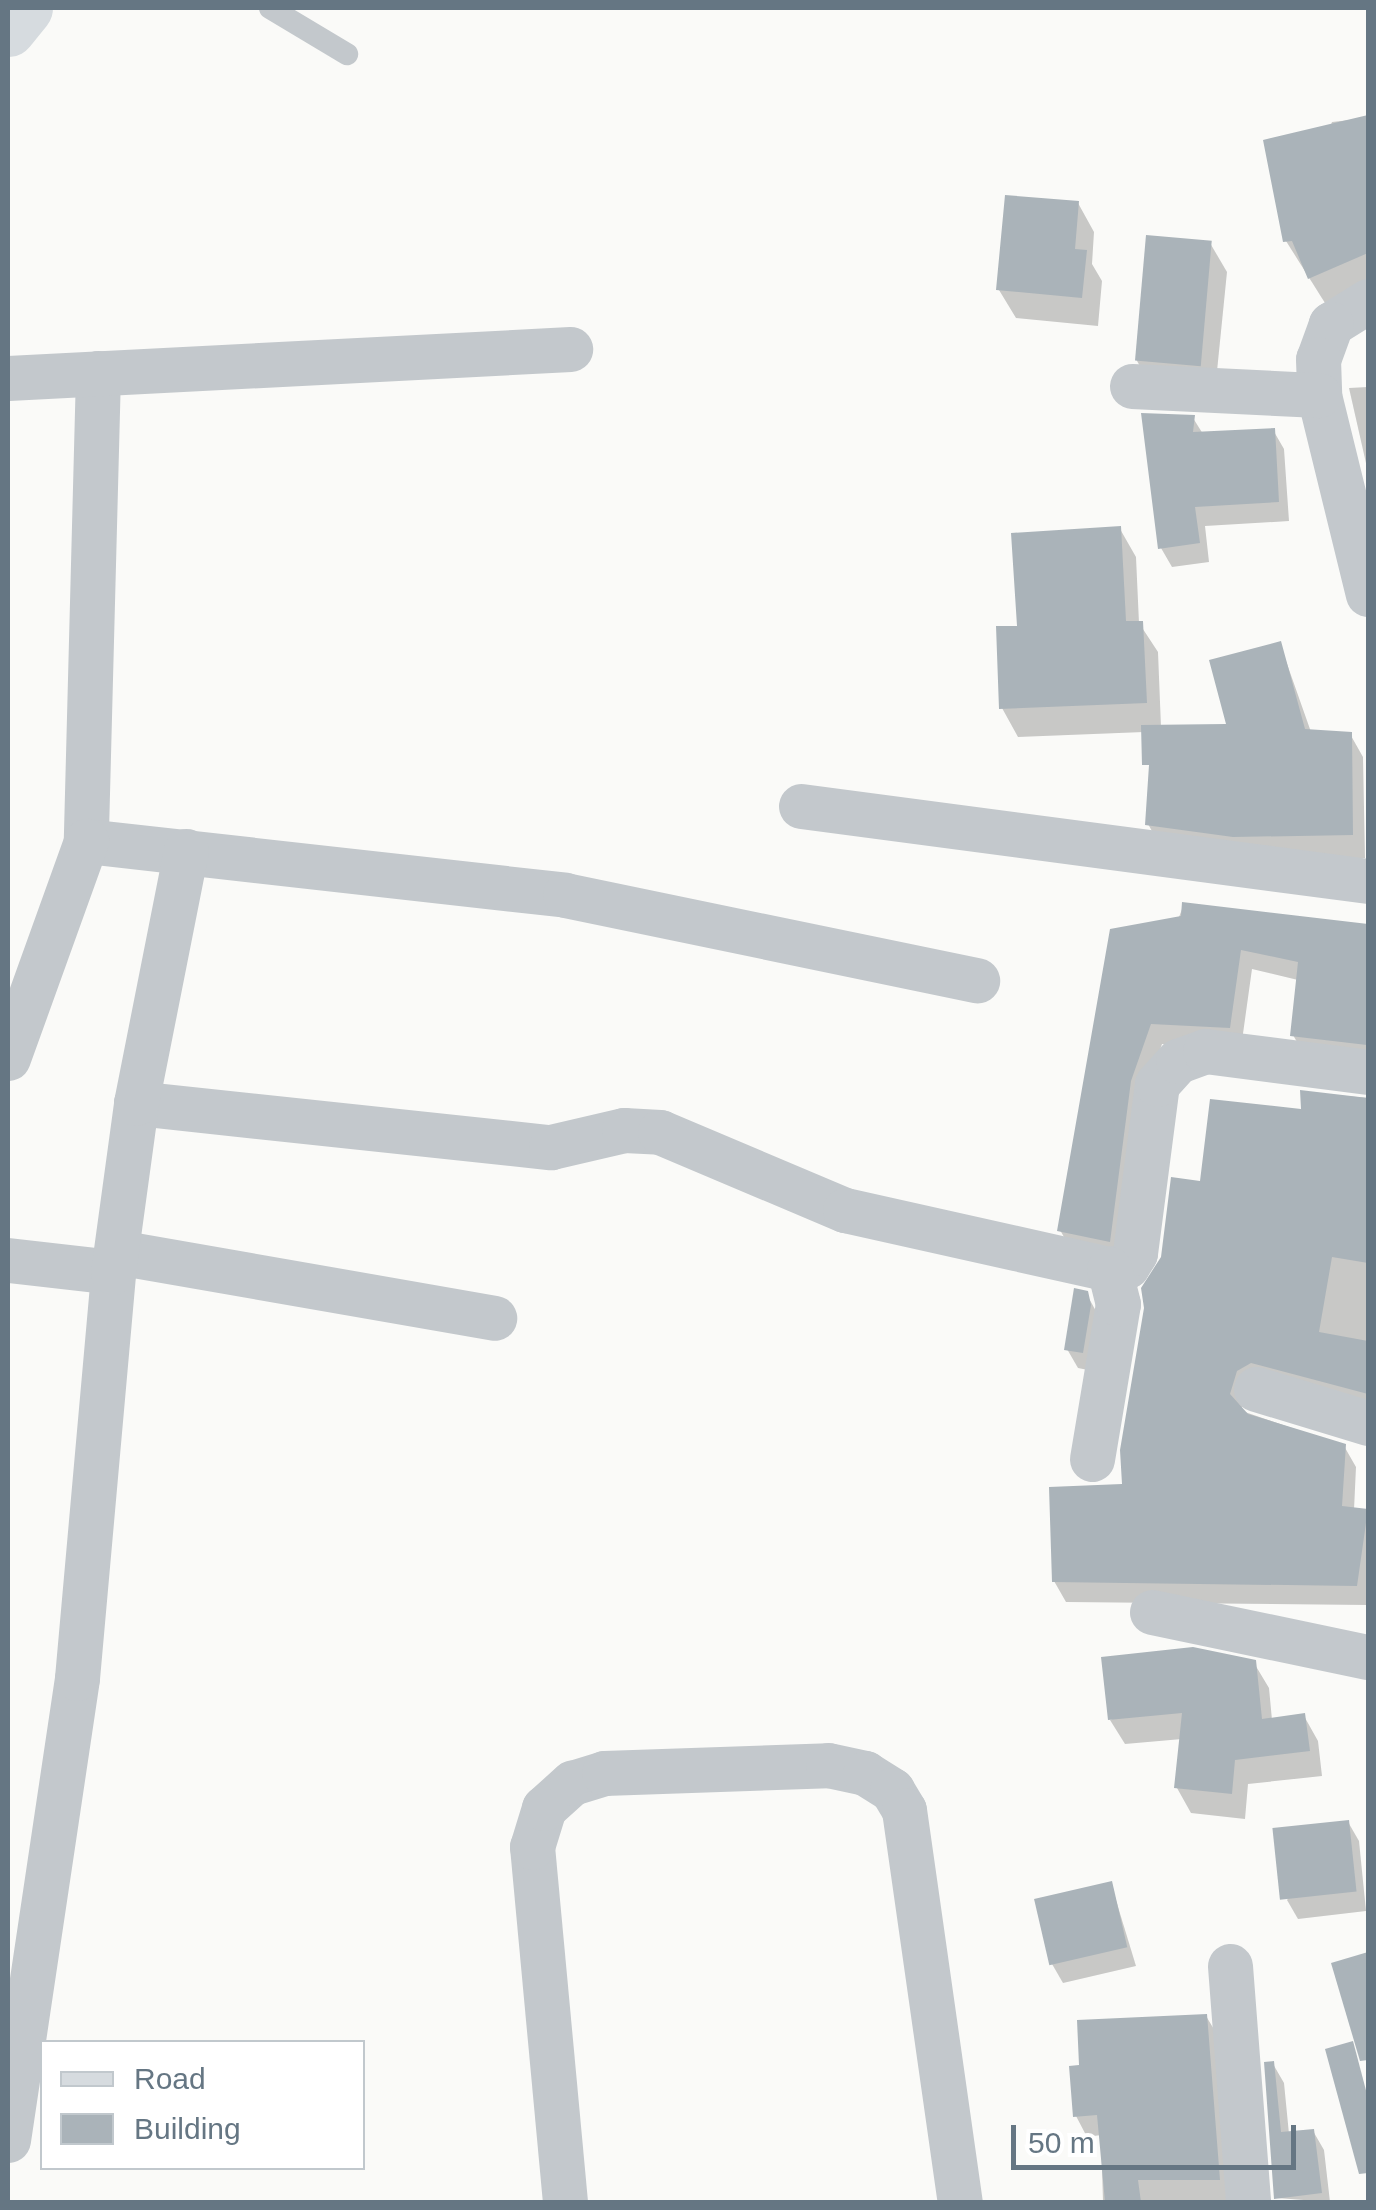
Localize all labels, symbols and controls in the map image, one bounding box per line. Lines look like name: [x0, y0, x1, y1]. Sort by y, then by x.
legend: [40, 2040, 365, 2170]
text: Road: [134, 2062, 206, 2095]
scale bar: [1016, 2105, 1301, 2167]
text: Building: [134, 2112, 241, 2145]
text: 50 m: [1028, 2126, 1095, 2159]

